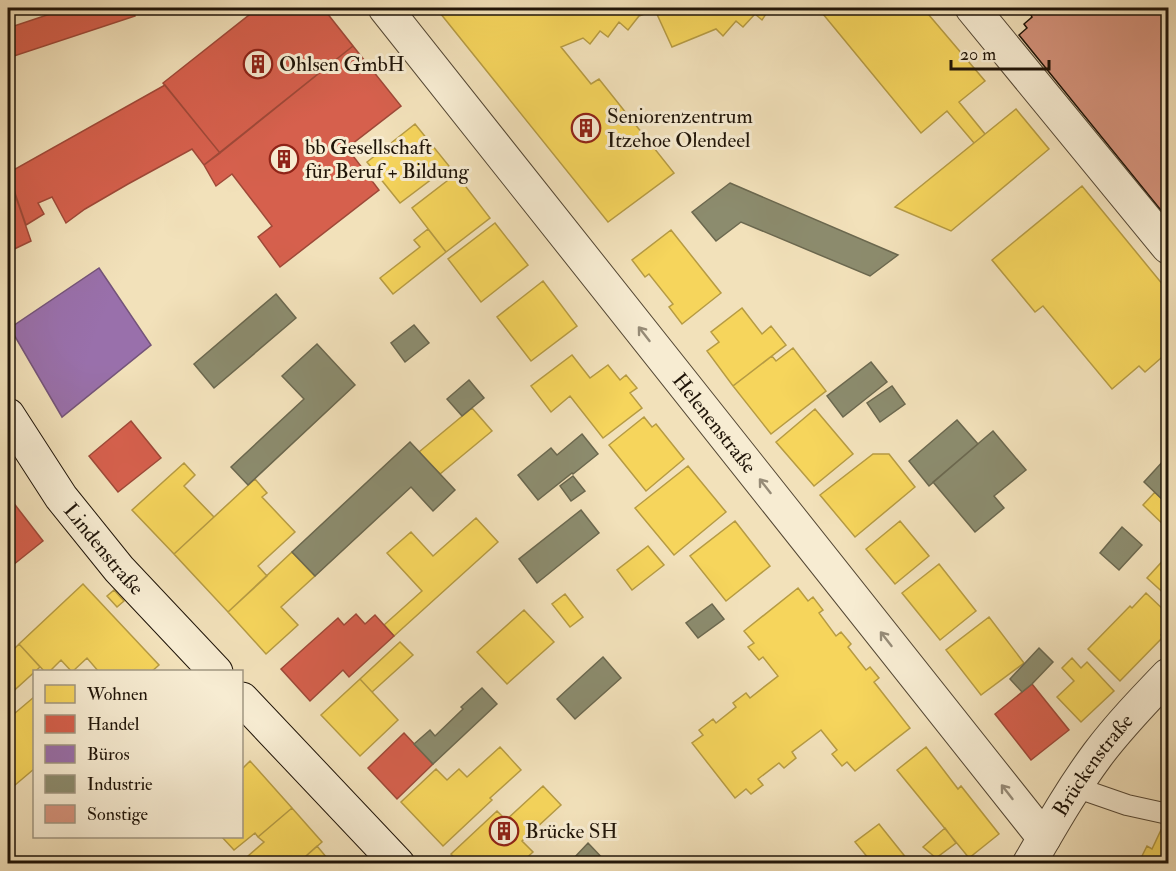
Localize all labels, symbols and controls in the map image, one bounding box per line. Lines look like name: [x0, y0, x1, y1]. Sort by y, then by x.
scale bar: [951, 33, 1048, 71]
text: 20 m: [960, 43, 996, 66]
building icon: Ohlsen GmbH: [242, 48, 274, 80]
place label: Ohlsen GmbH: [279, 51, 405, 78]
place label: Seniorenzentrum Itzehoe Olendeel: [607, 103, 753, 154]
building icon: Seniorenzentrum Itzehoe Olendeel: [570, 112, 602, 144]
place label: bb Gesellschaft für Beruf + Bildung: [305, 134, 470, 185]
building icon: bb Gesellschaft für Beruf + Bildung: [268, 143, 300, 175]
one-way arrow: [637, 326, 650, 342]
street label: Helenenstraße: [666, 367, 763, 479]
one-way arrow: [759, 479, 772, 495]
street label: Lindenstraße: [58, 497, 150, 601]
one-way arrow: [880, 631, 893, 647]
legend: [33, 670, 243, 838]
text: Wohnen: [86, 683, 148, 706]
street label: Brückenstraße: [1047, 708, 1139, 821]
text: Handel: [87, 713, 140, 736]
text: Büros: [87, 743, 130, 766]
text: Industrie: [87, 773, 153, 796]
one-way arrow: [1001, 784, 1014, 800]
text: Sonstige: [87, 803, 149, 826]
building icon: Brücke SH: [488, 815, 520, 847]
place label: Brücke SH: [525, 818, 618, 845]

